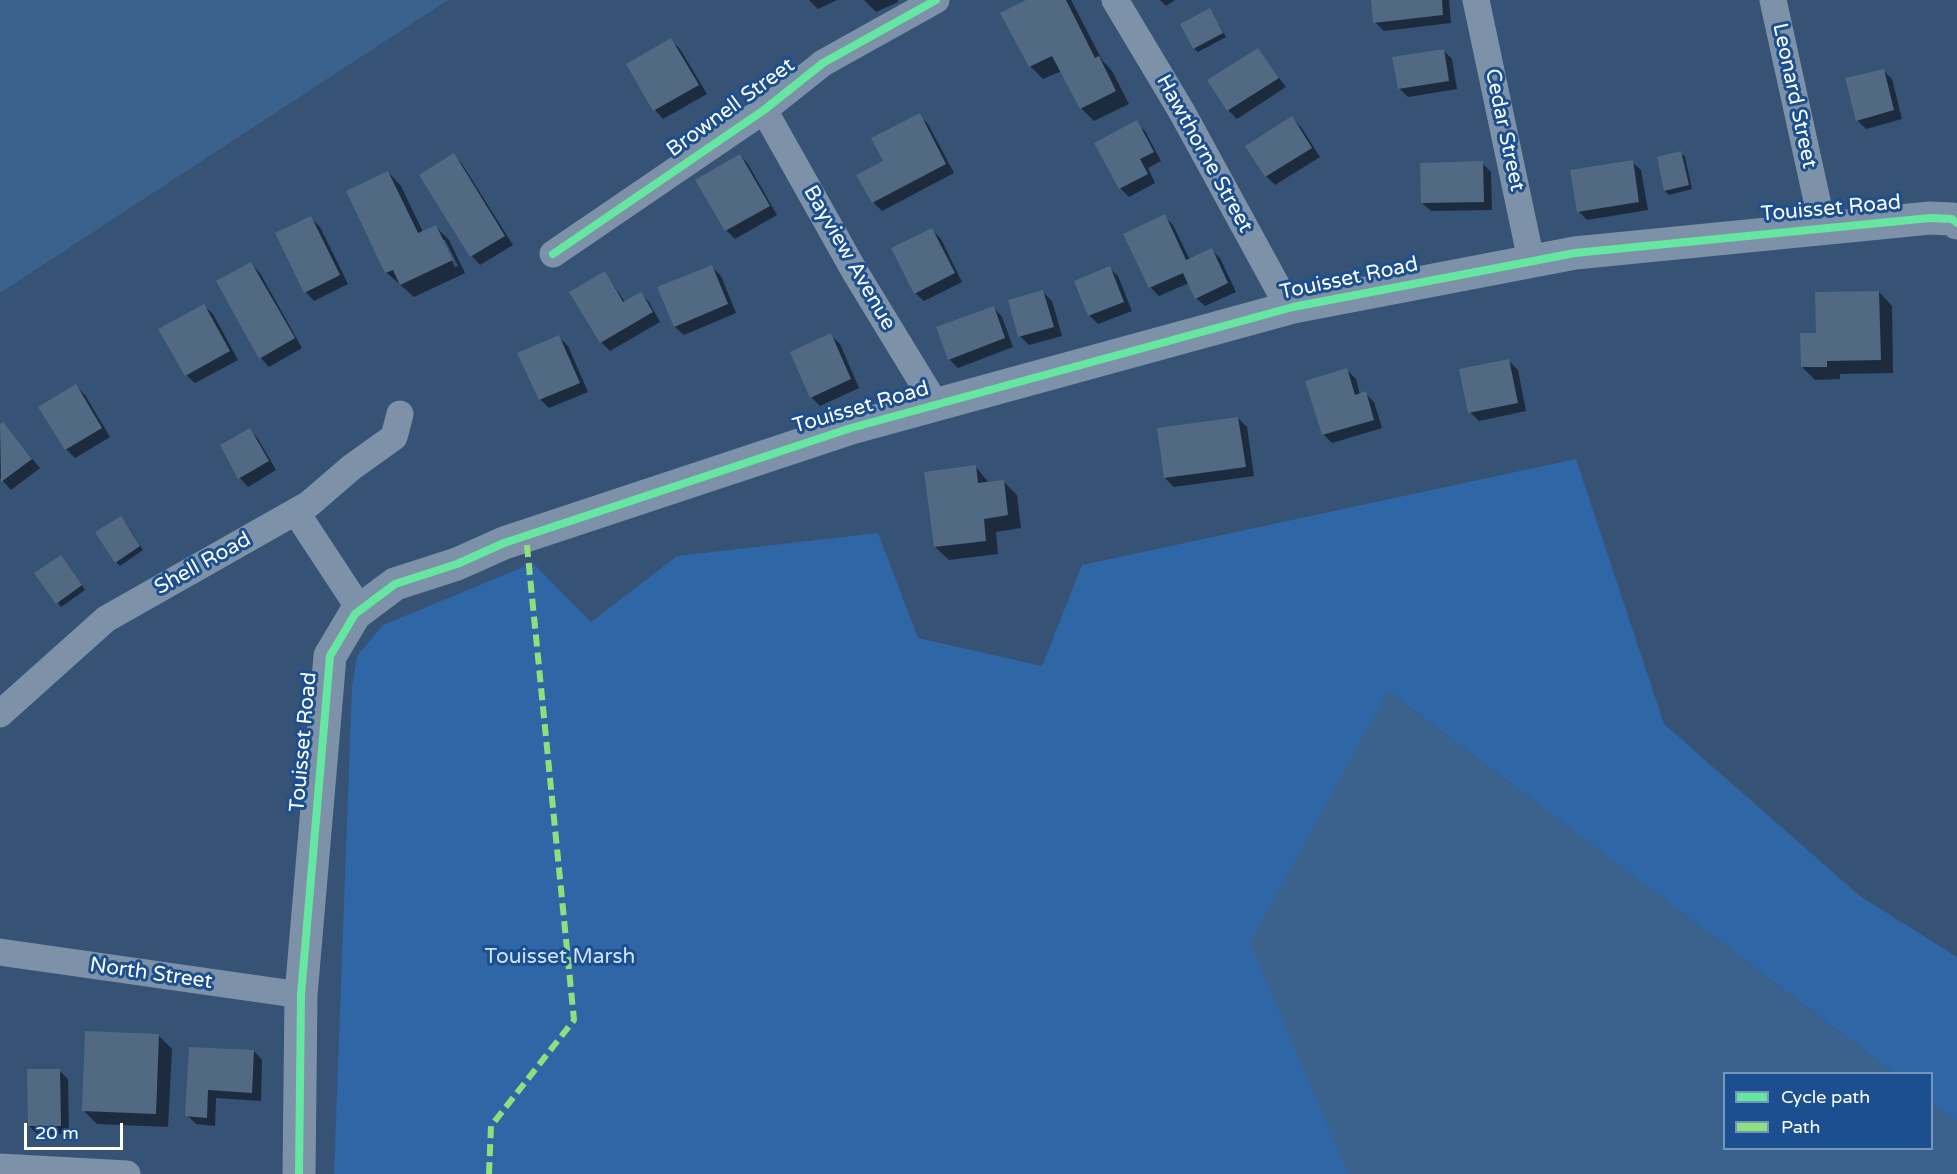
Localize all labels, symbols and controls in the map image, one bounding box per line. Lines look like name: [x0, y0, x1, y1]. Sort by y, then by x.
street label: Leonard Street: [1766, 21, 1822, 171]
street label: Brownell Street: [662, 53, 800, 163]
street label: Cedar Street: [1479, 66, 1529, 194]
street label: Hawthorne Street: [1150, 71, 1258, 237]
street label: Bayview Avenue: [797, 181, 901, 335]
street label: Touisset Road: [1760, 190, 1902, 228]
street label: Touisset Road: [1278, 252, 1420, 306]
street label: Touisset Road: [790, 377, 932, 439]
street label: Shell Road: [150, 527, 256, 601]
street label: Touisset Road: [285, 671, 323, 813]
park label: Touisset Marsh: [485, 944, 635, 970]
street label: North Street: [88, 953, 214, 995]
legend: [1723, 1072, 1933, 1150]
text: Cycle path: [1781, 1086, 1870, 1108]
scale bar: [27, 1111, 126, 1149]
text: Path: [1781, 1116, 1820, 1138]
text: 20 m: [35, 1122, 79, 1144]

